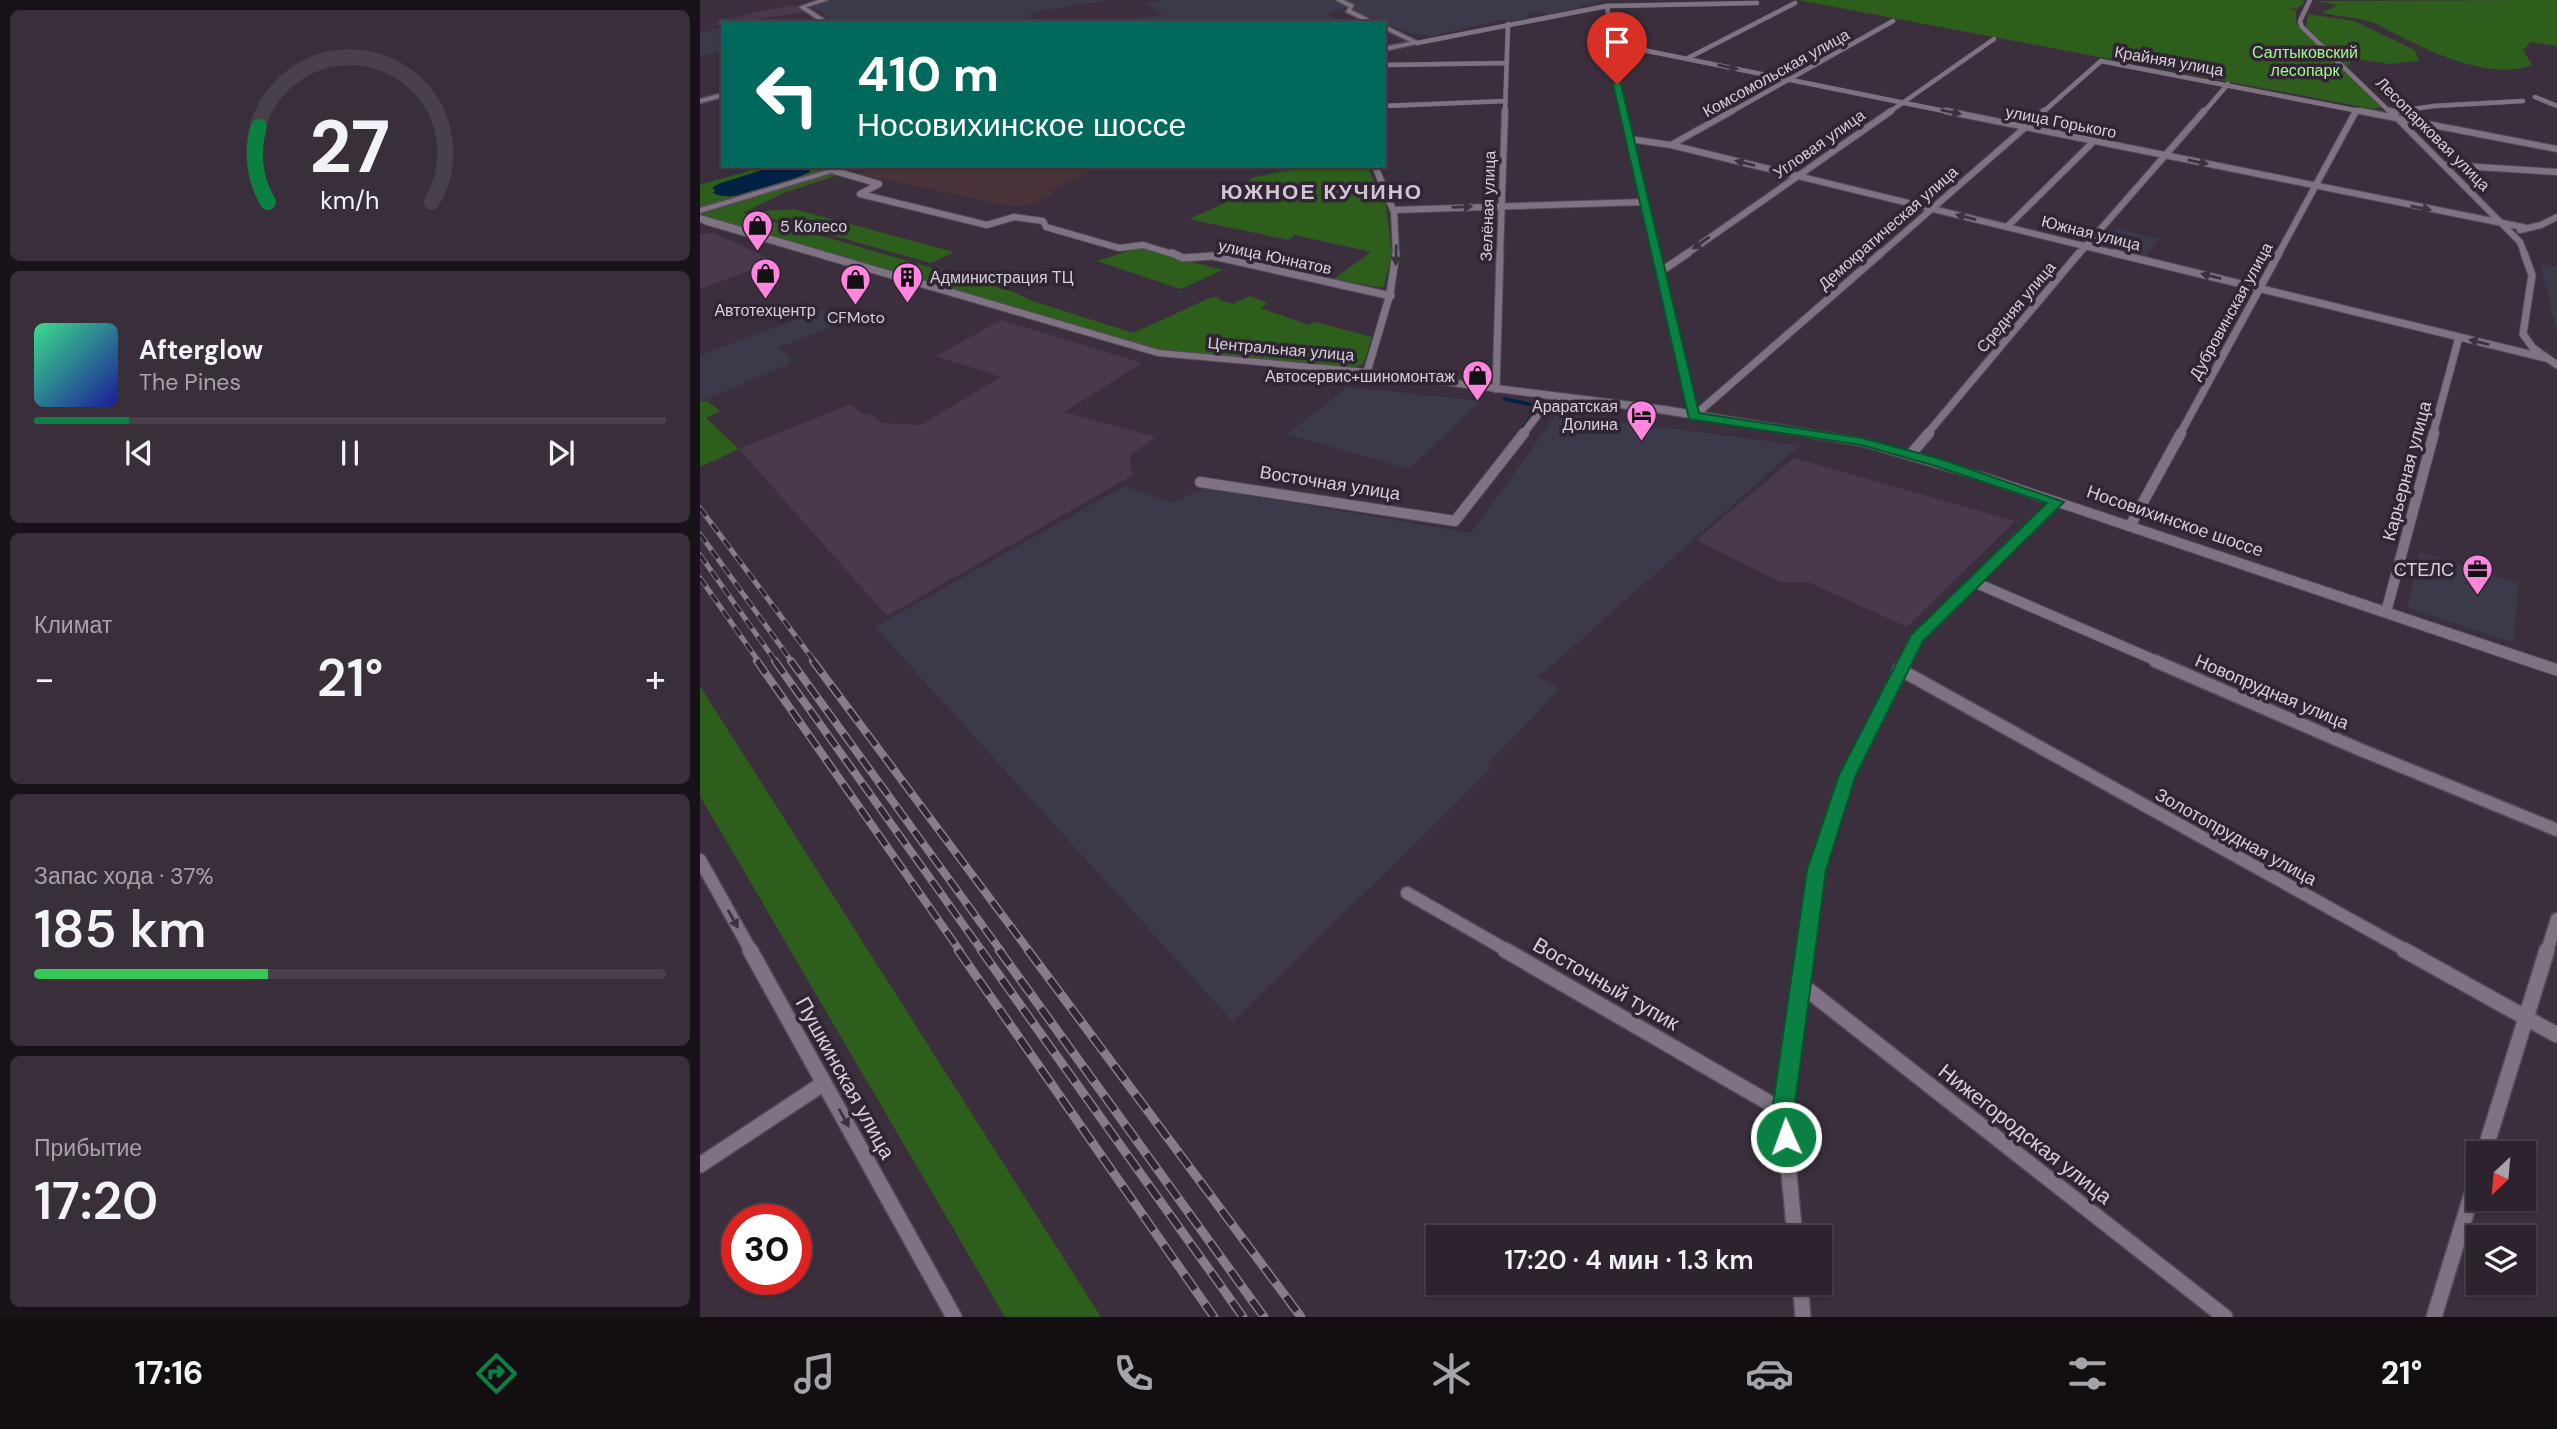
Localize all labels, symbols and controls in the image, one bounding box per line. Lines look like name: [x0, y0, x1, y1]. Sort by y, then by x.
pin: [1587, 12.0, 1647, 84]
icon: arrive: [1598, 23, 1636, 61]
street label: Комсомольская улица: [1699, 24, 1853, 122]
street label: Крайняя улица: [2113, 41, 2225, 81]
text: 410 m: [857, 42, 999, 106]
park label: Салтыковский лесопарк: [2252, 42, 2358, 81]
icon: left: [742, 49, 833, 140]
one-way arrow: [1717, 62, 1739, 73]
street label: Лесопарковая улица: [2371, 72, 2495, 196]
text: 27: [310, 100, 390, 195]
street label: улица Горького: [2004, 101, 2118, 143]
text: Носовихинское шоссе: [857, 104, 1186, 146]
street label: Угловая улица: [1769, 105, 1869, 183]
one-way arrow: [1940, 107, 1962, 118]
street label: Зелёная улица: [1476, 150, 1500, 262]
one-way arrow: [1734, 157, 1756, 168]
one-way arrow: [2187, 157, 2209, 168]
street label: Демократическая улица: [1814, 161, 1962, 295]
district label: ЮЖНОЕ КУЧИНО: [1221, 178, 1423, 206]
text: km/h: [320, 184, 380, 217]
one-way arrow: [1451, 202, 1473, 213]
one-way arrow: [2410, 202, 2432, 213]
shop icon: 5 Колесо: [740, 209, 774, 253]
one-way arrow: [1955, 211, 1977, 222]
street label: Южная улица: [2039, 211, 2143, 255]
place label: 5 Колесо: [780, 216, 847, 237]
street label: улица Юннатов: [1216, 235, 1334, 279]
one-way arrow: [1692, 236, 1710, 250]
street label: Дубровинская улица: [2185, 239, 2278, 383]
one-way arrow: [1390, 244, 1402, 266]
shop icon: Автотехцентр: [748, 256, 782, 300]
street label: Средняя улица: [1972, 257, 2060, 357]
building icon: Администрация ТЦ: [890, 260, 924, 304]
shop icon: CFMoto: [839, 263, 873, 307]
place label: Администрация ТЦ: [930, 267, 1074, 288]
one-way arrow: [2200, 270, 2222, 281]
place label: Автотехцентр: [714, 300, 816, 321]
place label: CFMoto: [827, 307, 885, 328]
street label: Центральная улица: [1207, 332, 1355, 366]
text: Afterglow: [139, 333, 263, 367]
one-way arrow: [2468, 336, 2490, 347]
shop icon: Автосервис+шиномонтаж: [1461, 359, 1495, 403]
place label: Автосервис+шиномонтаж: [1265, 366, 1455, 387]
text: The Pines: [139, 367, 241, 397]
place label: Араратская Долина: [1532, 396, 1618, 435]
street label: Карьерная улица: [2377, 397, 2437, 544]
hotel icon: Араратская Долина: [1624, 398, 1658, 442]
icon: previous: [120, 434, 158, 472]
icon: pause: [331, 434, 369, 472]
icon: next: [542, 434, 580, 472]
street label: Восточная улица: [1258, 460, 1403, 506]
street label: Носовихинское шоссе: [2084, 480, 2266, 562]
office icon: СТЕЛС: [2460, 553, 2494, 597]
place label: СТЕЛС: [2394, 558, 2454, 582]
text: Климат: [34, 610, 112, 640]
text: 21°: [317, 644, 383, 712]
street label: Новопрудная улица: [2191, 649, 2353, 736]
text: −: [34, 654, 55, 704]
text: +: [645, 654, 666, 704]
street label: Золотопрудная улица: [2151, 783, 2322, 892]
text: Запас хода · 37%: [34, 861, 214, 891]
text: 185 km: [34, 895, 206, 963]
one-way arrow: [727, 910, 739, 929]
street label: Восточный тупик: [1528, 931, 1685, 1038]
street label: Пушкинская улица: [789, 992, 901, 1164]
street label: Нижегородская улица: [1932, 1057, 2118, 1211]
position arrow: [1749, 1100, 1823, 1174]
one-way arrow: [838, 1108, 849, 1128]
text: Прибытие: [34, 1133, 142, 1163]
north arrow: [2466, 1141, 2536, 1211]
map controls: [2466, 1141, 2536, 1295]
text: 17:20: [34, 1167, 158, 1235]
speed limit sign: 30: [721, 1204, 812, 1295]
button: layers: [2466, 1225, 2536, 1295]
text: 17:20 · 4 мин · 1.3 km: [1504, 1243, 1754, 1277]
icon: directions: [472, 1349, 521, 1398]
icon: music: [790, 1349, 839, 1398]
icon: phone: [1109, 1349, 1158, 1398]
icon: climate: [1427, 1349, 1476, 1398]
icon: car: [1745, 1349, 1794, 1398]
icon: filters: [2063, 1349, 2112, 1398]
text: 17:16: [135, 1352, 203, 1394]
text: 21°: [2381, 1352, 2422, 1394]

